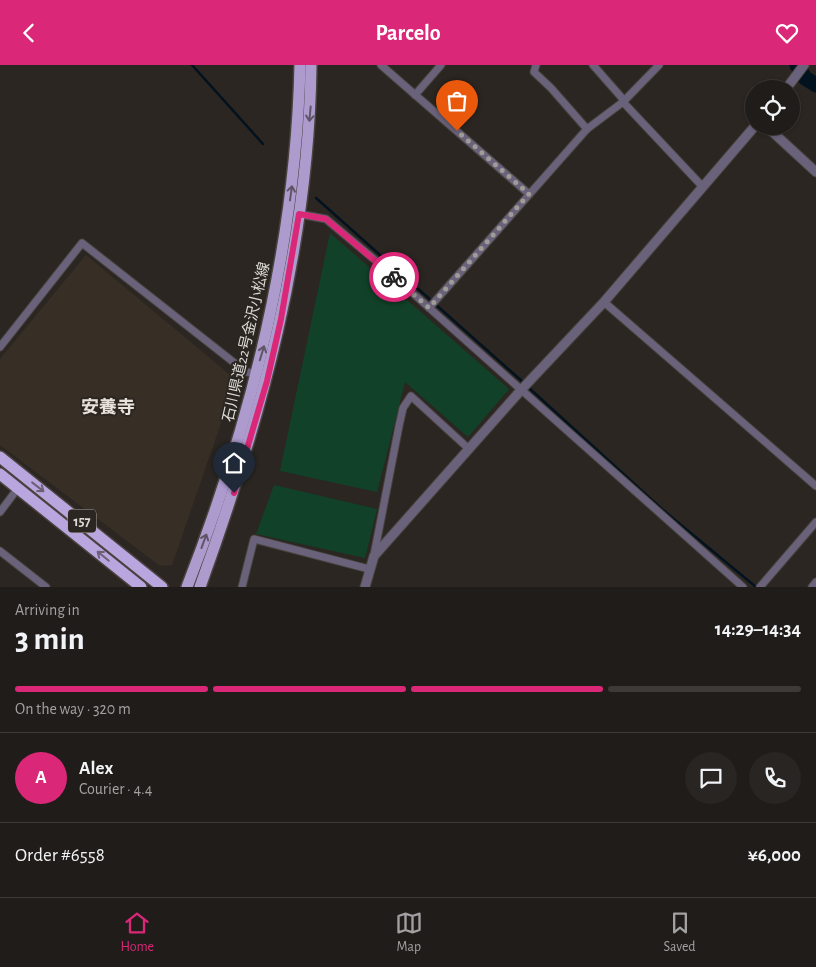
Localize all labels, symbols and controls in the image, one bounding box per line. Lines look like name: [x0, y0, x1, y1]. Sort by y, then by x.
icon: back: [15, 19, 43, 47]
icon: heart: [773, 19, 801, 47]
text: Parcelo: [375, 22, 441, 44]
pin: [436, 80, 478, 131]
map controls: [745, 80, 800, 135]
button: locate: [745, 80, 800, 135]
icon: bag: [443, 87, 471, 115]
one-way arrow: [305, 105, 315, 121]
one-way arrow: [286, 185, 296, 201]
courier: [369, 252, 419, 302]
street label: 石川県道22号金沢小松線: [220, 260, 272, 424]
icon: bike: [380, 263, 408, 291]
one-way arrow: [257, 345, 267, 361]
district label: 安養寺: [81, 397, 135, 417]
pin: [213, 442, 255, 493]
icon: home: [220, 449, 248, 477]
one-way arrow: [32, 481, 45, 492]
road number: 157: [68, 509, 96, 533]
one-way arrow: [200, 534, 209, 550]
one-way arrow: [97, 551, 110, 562]
text: Arriving in: [15, 602, 80, 618]
text: 14:29–14:34: [715, 620, 801, 639]
text: 3 min: [15, 623, 85, 655]
text: On the way · 320 m: [15, 701, 131, 717]
button: chat: [685, 752, 737, 804]
button: phone: [749, 752, 801, 804]
text: Alex: [79, 759, 113, 778]
text: A: [35, 768, 47, 787]
text: Courier · 4.4: [79, 781, 152, 797]
text: Order #6558: [15, 846, 105, 865]
text: ¥6,000: [748, 846, 801, 865]
tab: Home: [120, 909, 154, 956]
tab: Map: [395, 909, 423, 956]
tab: Saved: [664, 909, 696, 956]

